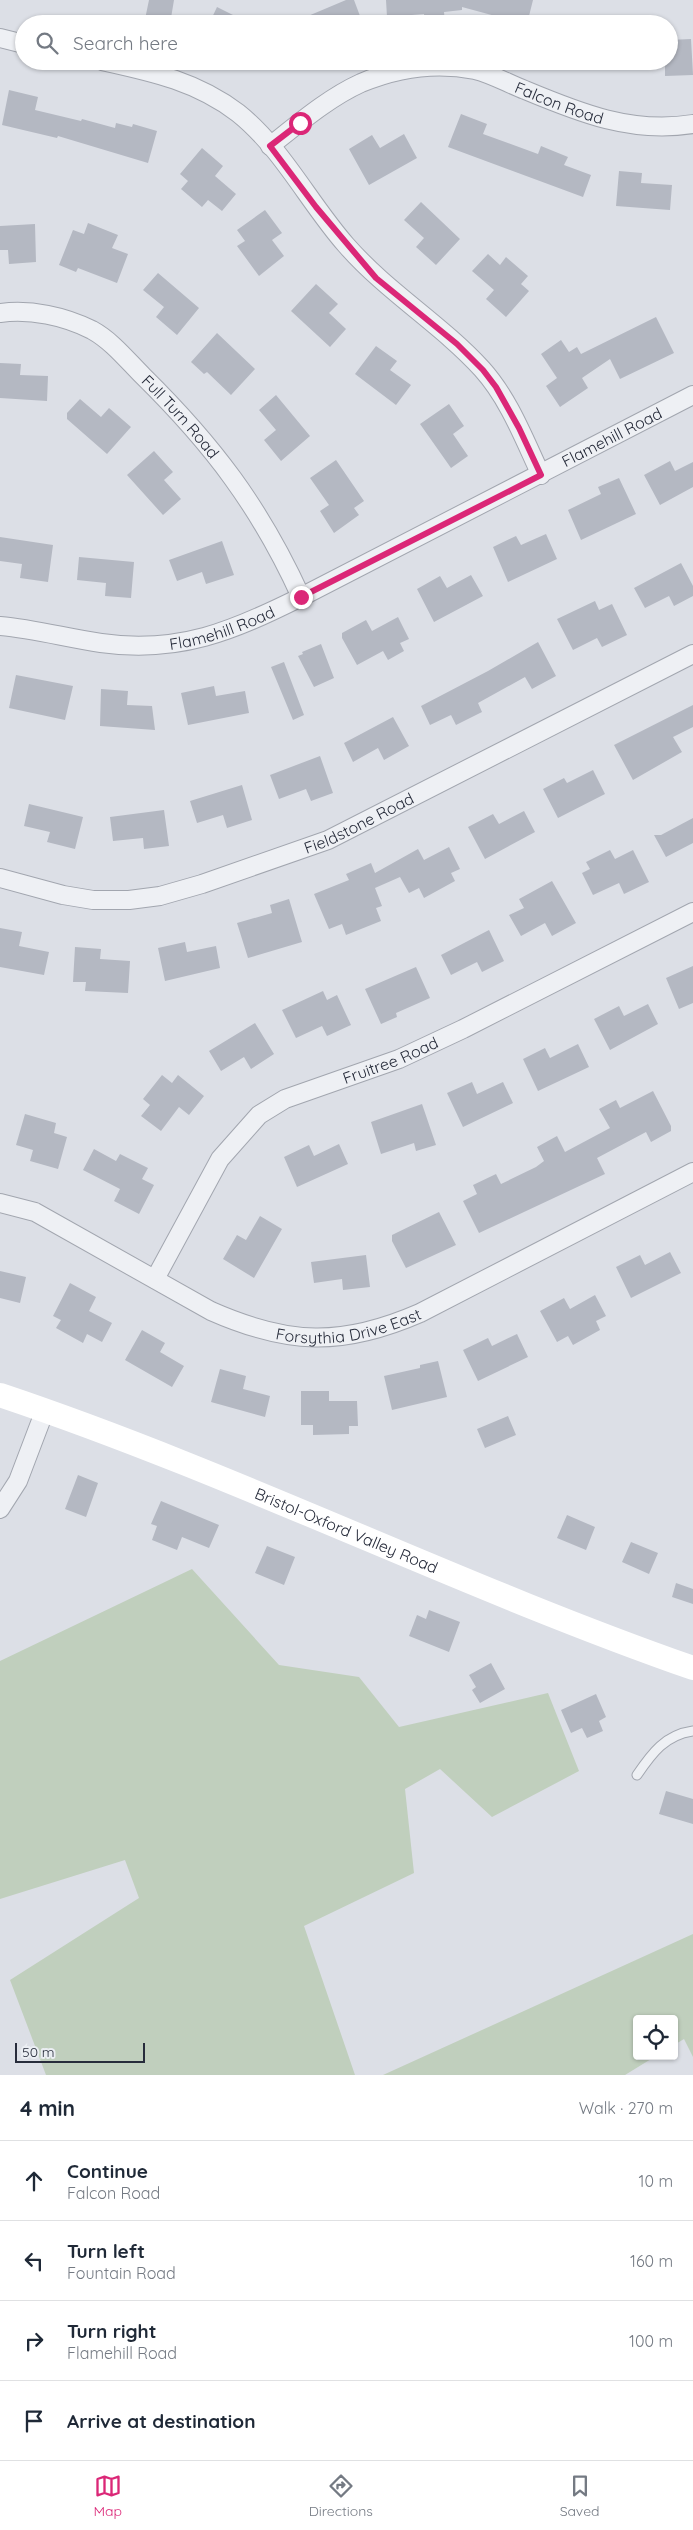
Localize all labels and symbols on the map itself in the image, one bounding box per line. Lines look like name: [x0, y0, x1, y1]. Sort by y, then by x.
street label: Falcon Road: [512, 77, 606, 128]
route start: [289, 112, 312, 135]
street label: Full Turn Road: [138, 371, 224, 462]
street label: Flamehill Road: [558, 403, 665, 471]
route end: [290, 586, 313, 609]
street label: Flamehill Road: [168, 601, 278, 654]
street label: Fieldstone Road: [301, 788, 417, 858]
street label: Fruitree Road: [340, 1032, 441, 1088]
street label: Forsythia Drive East: [274, 1304, 424, 1348]
street label: Bristol-Oxford Valley Road: [252, 1483, 441, 1577]
scale bar: [15, 2040, 145, 2063]

